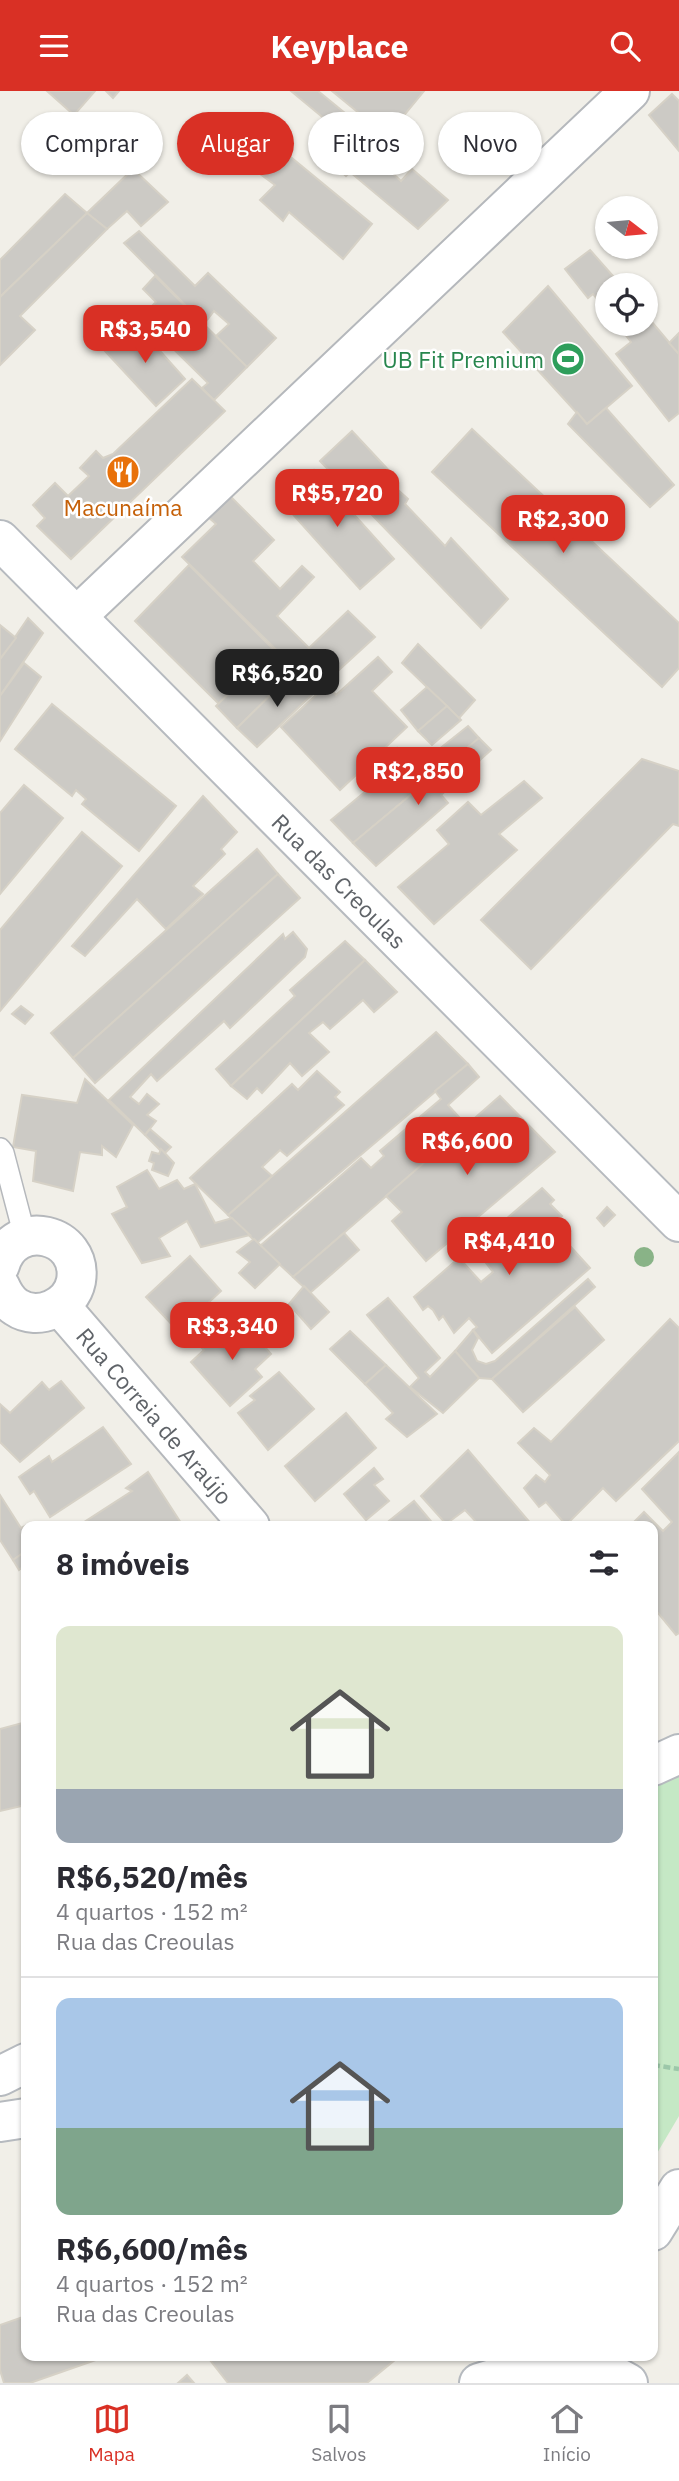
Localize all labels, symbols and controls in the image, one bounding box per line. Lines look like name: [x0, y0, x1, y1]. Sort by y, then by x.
text: Keyplace: [270, 25, 409, 67]
icon: menu: [35, 27, 73, 65]
icon: search: [606, 27, 644, 65]
chip: Comprar: [21, 112, 163, 175]
chip: Alugar: [177, 112, 294, 175]
chip: Filtros: [308, 112, 424, 175]
chip: Novo: [438, 112, 542, 175]
north arrow: [595, 196, 658, 259]
map controls: [595, 196, 658, 336]
button: locate: [595, 273, 658, 336]
pin: R$3,540: [80, 306, 210, 365]
text: R$3,540: [99, 313, 191, 343]
sports icon: UB Fit Premium: [549, 340, 587, 378]
place label: UB Fit Premium: [382, 344, 544, 374]
restaurant icon: Macunaíma: [104, 453, 142, 491]
pin: R$5,720: [272, 469, 402, 529]
text: R$5,720: [291, 477, 383, 507]
place label: Macunaíma: [63, 492, 183, 522]
pin: R$2,300: [498, 496, 628, 555]
text: R$2,300: [517, 503, 609, 533]
pin: R$6,520: [212, 649, 342, 709]
text: R$6,520: [231, 657, 323, 687]
pin: R$2,850: [353, 747, 483, 807]
text: R$2,850: [372, 755, 464, 785]
street label: Rua das Creoulas: [266, 807, 413, 955]
pin: R$6,600: [402, 1117, 532, 1177]
text: R$6,600: [421, 1125, 513, 1155]
pin: R$4,410: [444, 1217, 574, 1277]
text: R$4,410: [463, 1225, 555, 1255]
pin: R$3,340: [167, 1303, 297, 1362]
text: R$3,340: [186, 1310, 278, 1340]
street label: Rua Correia de Araújo: [70, 1321, 239, 1510]
text: 8 imóveis: [56, 1544, 190, 1583]
icon: filters: [585, 1544, 623, 1582]
icon: home: [277, 1671, 403, 1797]
text: R$6,520/mês: [56, 1857, 248, 1896]
text: 4 quartos · 152 m²: [56, 1896, 248, 1926]
text: Rua das Creoulas: [56, 1926, 235, 1956]
icon: home: [277, 2043, 403, 2169]
text: R$6,600/mês: [56, 2229, 248, 2268]
text: 4 quartos · 152 m²: [56, 2268, 248, 2298]
text: Rua das Creoulas: [56, 2298, 235, 2328]
tab: Mapa: [88, 2400, 135, 2466]
tab: Salvos: [311, 2400, 366, 2466]
tab: Início: [543, 2400, 591, 2466]

